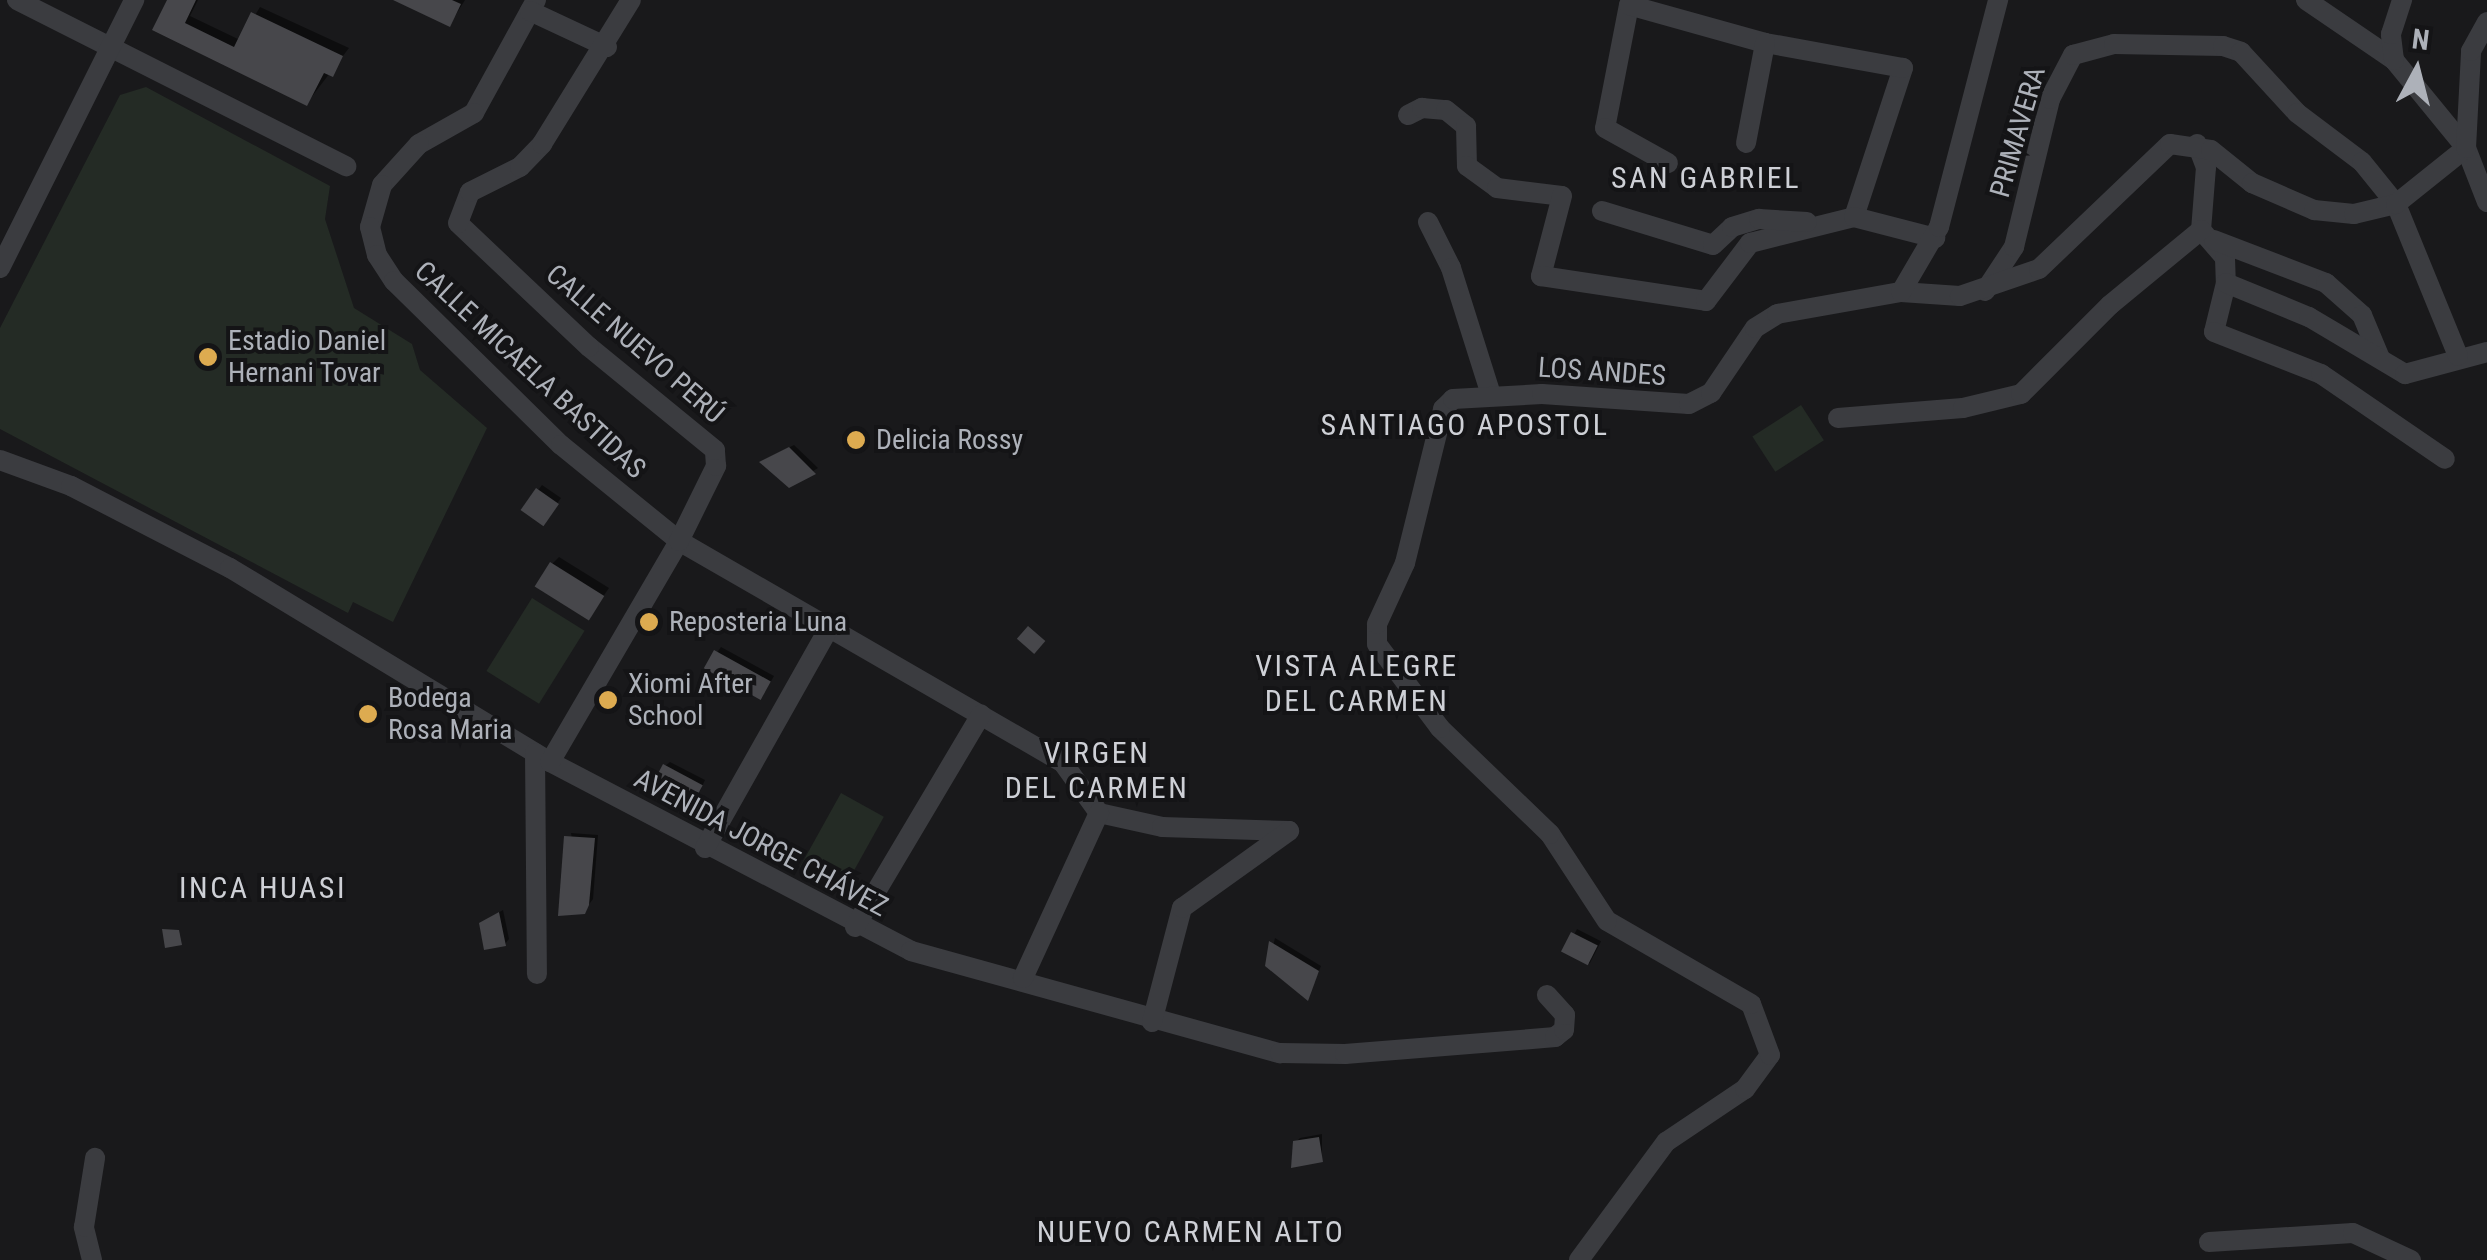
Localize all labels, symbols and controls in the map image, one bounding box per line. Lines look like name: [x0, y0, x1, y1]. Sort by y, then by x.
north arrow: [2367, 20, 2467, 120]
text: N: [2410, 22, 2431, 57]
street label: PRIMAVERA: [1983, 63, 2053, 201]
district label: SAN GABRIEL: [1611, 160, 1801, 196]
street label: CALLE MICAELA BASTIDAS: [408, 254, 652, 486]
street label: CALLE NUEVO PERÚ: [539, 258, 731, 430]
place label: Estadio Daniel Hernani Tovar: [228, 324, 386, 390]
marker: Estadio Daniel Hernani Tovar: [197, 346, 219, 368]
street label: LOS ANDES: [1537, 351, 1667, 393]
district label: SANTIAGO APOSTOL: [1320, 407, 1610, 443]
place label: Delicia Rossy: [876, 423, 1023, 457]
marker: Delicia Rossy: [845, 429, 867, 451]
place label: Reposteria Luna: [669, 605, 847, 639]
marker: Reposteria Luna: [638, 611, 660, 633]
district label: VISTA ALEGRE DEL CARMEN: [1255, 648, 1459, 718]
place label: Xiomi After School: [628, 667, 753, 733]
place label: Bodega Rosa Maria: [388, 681, 512, 747]
marker: Xiomi After School: [597, 689, 619, 711]
marker: Bodega Rosa Maria: [357, 703, 379, 725]
district label: VIRGEN DEL CARMEN: [1005, 735, 1189, 806]
street label: AVENIDA JORGE CHÁVEZ: [629, 762, 893, 924]
district label: INCA HUASI: [179, 870, 347, 906]
district label: NUEVO CARMEN ALTO: [1037, 1214, 1345, 1250]

